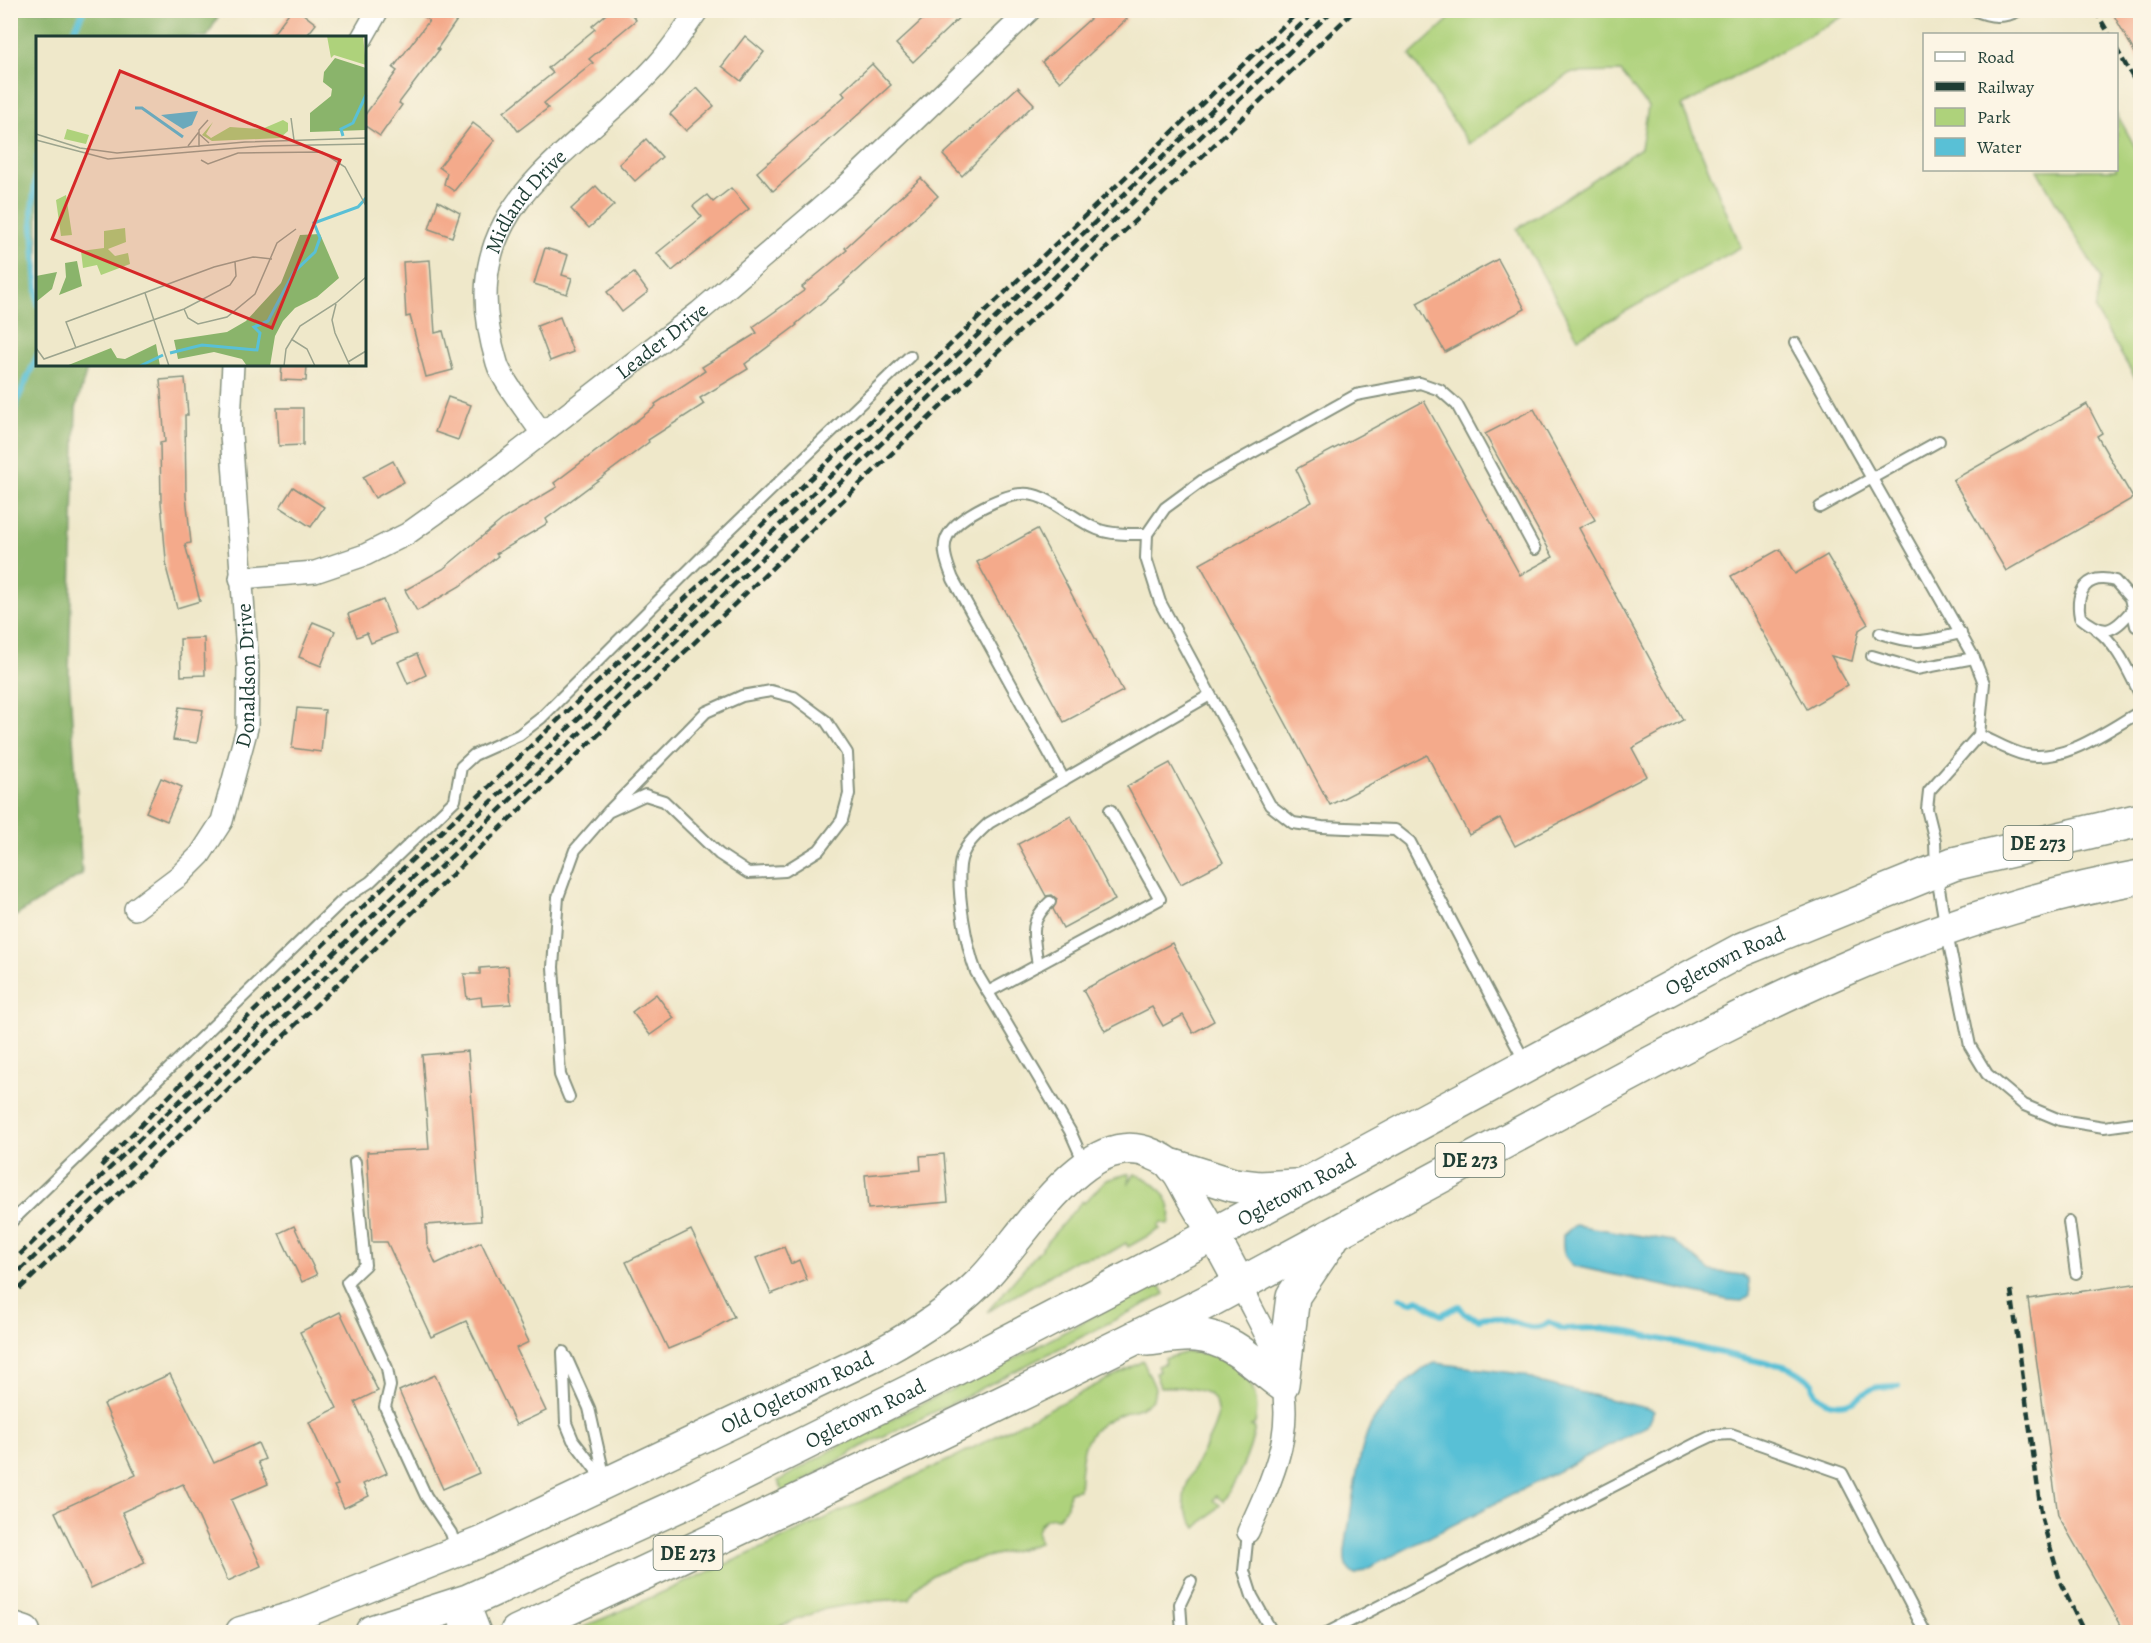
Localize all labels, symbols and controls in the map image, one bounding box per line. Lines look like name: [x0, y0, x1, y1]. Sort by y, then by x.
legend: [1923, 33, 2118, 171]
inset map: [36, 36, 366, 366]
text: Road: [1977, 45, 2015, 69]
text: Railway: [1977, 75, 2035, 99]
text: Park: [1977, 105, 2011, 129]
text: Water: [1976, 135, 2022, 159]
street label: Midland Drive: [479, 143, 572, 257]
street label: Leader Drive: [610, 296, 714, 385]
street label: Donaldson Drive: [228, 602, 262, 751]
road number: DE 273: [2004, 826, 2072, 860]
street label: Ogletown Road: [1660, 919, 1790, 1002]
road number: DE 273: [1436, 1143, 1504, 1177]
street label: Ogletown Road: [1232, 1146, 1361, 1233]
street label: Old Ogletown Road: [715, 1346, 877, 1438]
street label: Ogletown Road: [802, 1373, 930, 1453]
road number: DE 273: [654, 1536, 722, 1570]

